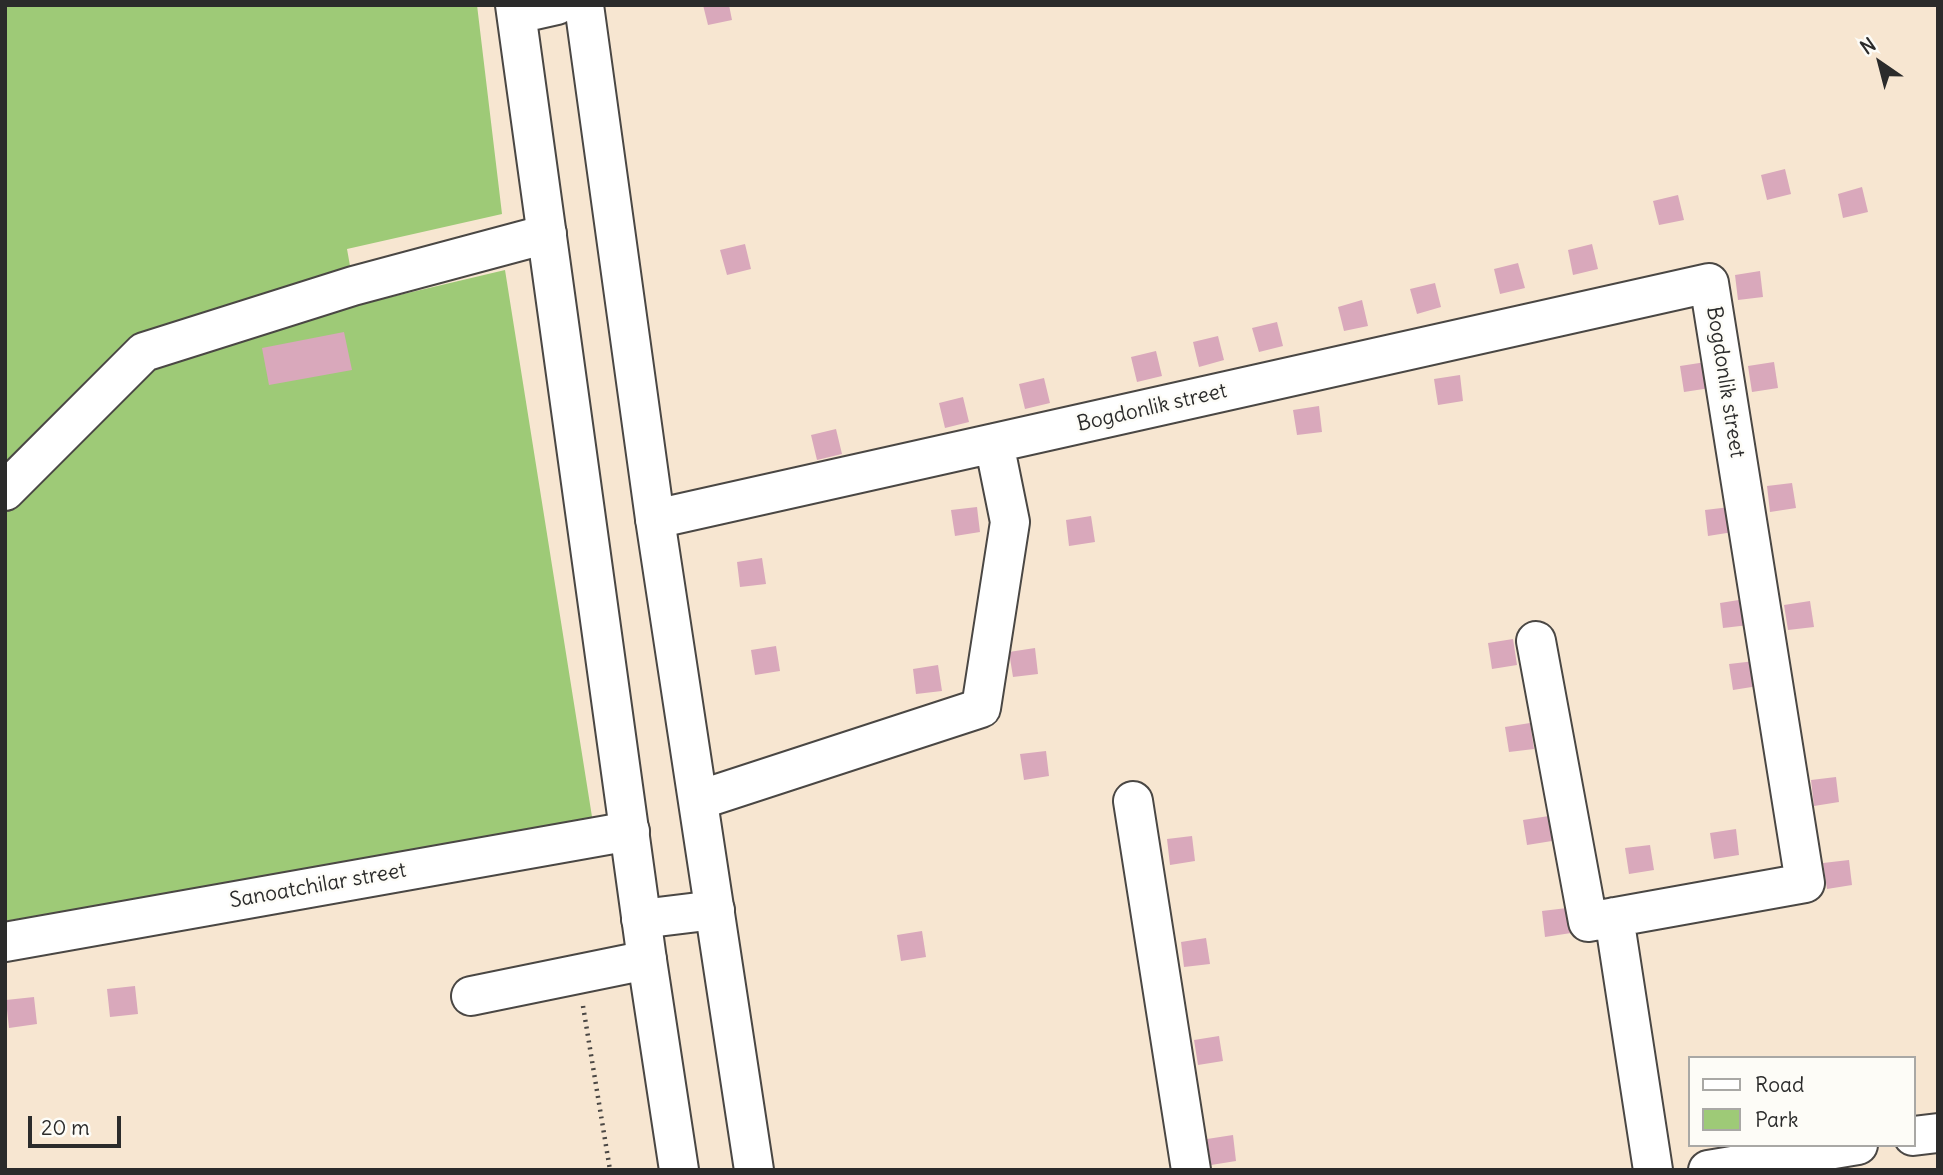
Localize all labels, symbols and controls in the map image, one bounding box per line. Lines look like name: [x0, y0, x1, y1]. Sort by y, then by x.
north arrow: [1845, 28, 1915, 98]
text: N: [1856, 32, 1880, 59]
street label: Bogdonlik street: [1701, 304, 1749, 460]
street label: Bogdonlik street: [1075, 379, 1229, 437]
street label: Sanoatchilar street: [228, 858, 408, 914]
legend: [1688, 1056, 1915, 1147]
text: Road: [1755, 1071, 1804, 1098]
scale bar: [32, 1102, 124, 1146]
text: Park: [1755, 1106, 1798, 1133]
text: 20 m: [41, 1114, 90, 1141]

